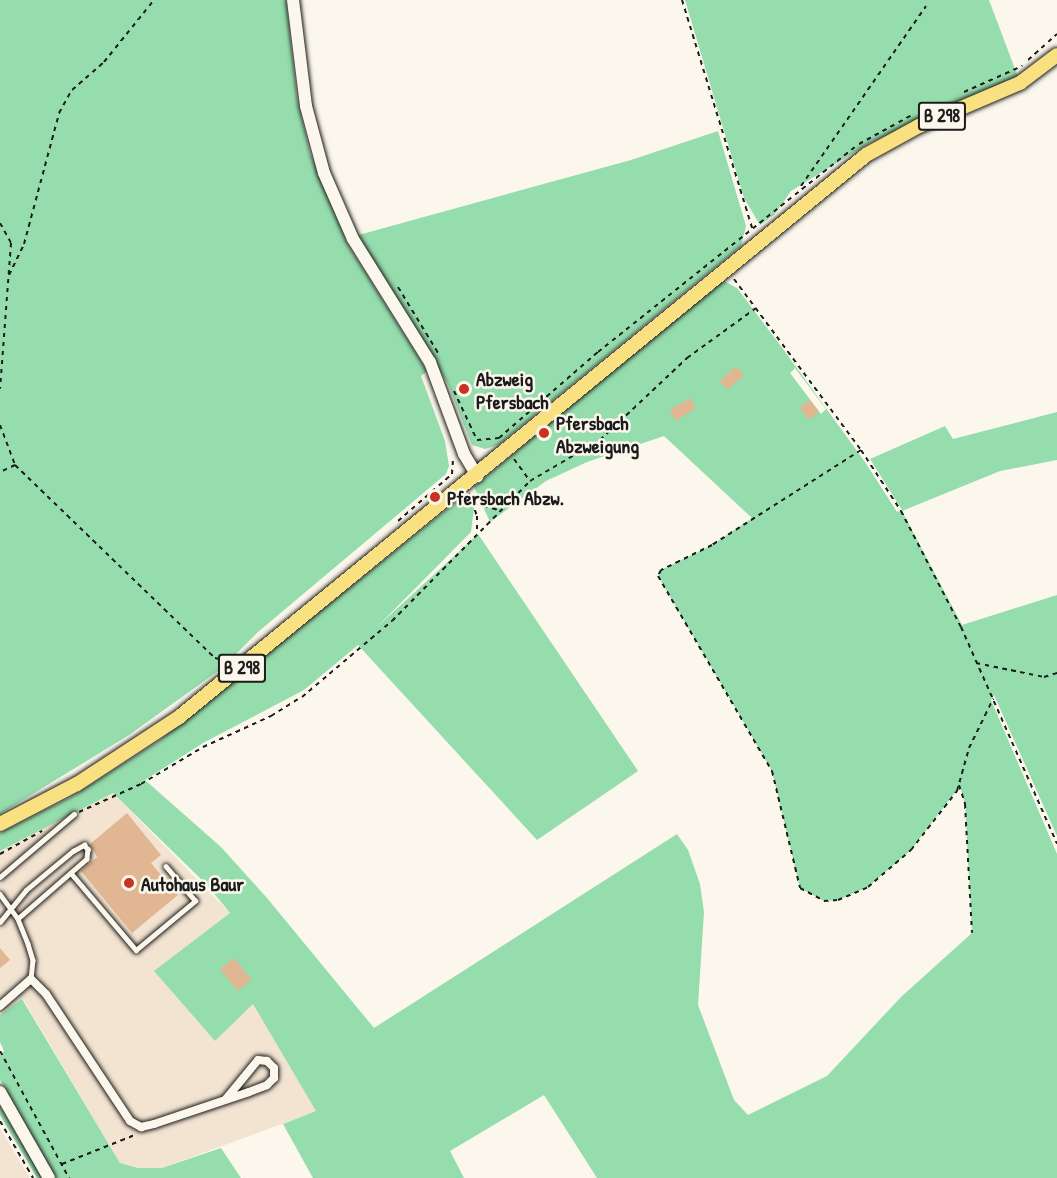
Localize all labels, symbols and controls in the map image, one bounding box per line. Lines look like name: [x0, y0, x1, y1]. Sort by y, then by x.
road number: B 298: [916, 101, 968, 131]
place label: Abzweig Pfersbach: [476, 366, 548, 413]
marker: Abzweig Pfersbach: [457, 382, 471, 396]
place label: Pfersbach Abzweigung: [556, 410, 639, 457]
marker: Pfersbach Abzweigung: [537, 426, 551, 440]
place label: Pfersbach Abzw.: [447, 485, 564, 509]
marker: Pfersbach Abzw.: [428, 490, 442, 504]
road number: B 298: [216, 653, 268, 683]
place label: Autohaus Baur: [141, 871, 244, 895]
marker: Autohaus Baur: [122, 876, 136, 890]

